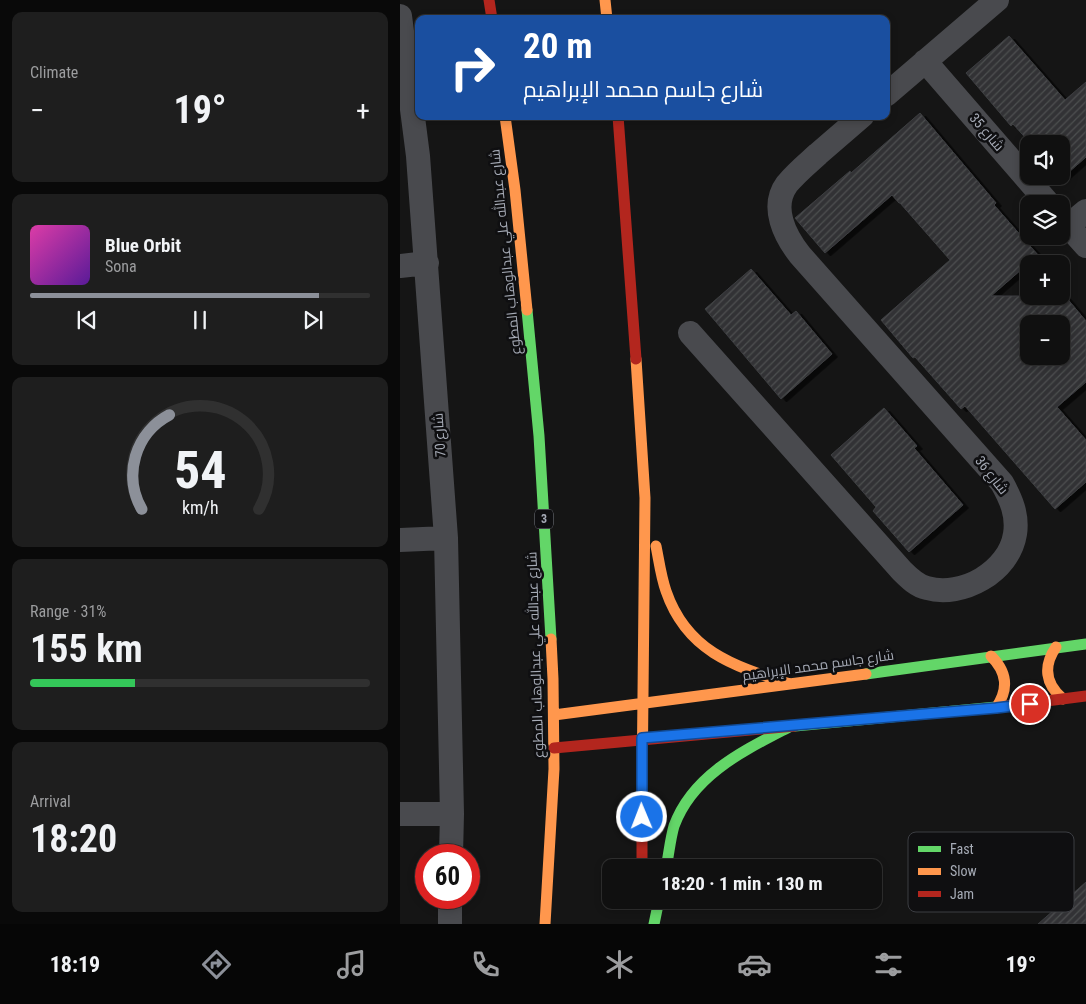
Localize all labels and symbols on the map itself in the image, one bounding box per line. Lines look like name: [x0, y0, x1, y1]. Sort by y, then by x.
street label: شارع 35: [966, 110, 1008, 155]
street label: شارع عبدالله علي عبدالوهاب المطوع: [485, 148, 528, 356]
street label: شارع 70: [429, 412, 450, 458]
street label: شارع 36: [971, 453, 1012, 498]
road number: 3: [535, 509, 553, 528]
street label: شارع عبدالله علي عبدالوهاب المطوع: [522, 551, 551, 759]
street label: شارع جاسم محمد الإبراهيم: [741, 646, 895, 686]
pin: [1009, 683, 1051, 725]
position arrow: [615, 790, 667, 842]
legend: [908, 832, 1074, 912]
text: Fast: [950, 841, 974, 857]
speed limit sign: 60: [415, 844, 480, 909]
text: Slow: [950, 863, 977, 879]
text: Jam: [950, 886, 974, 902]

